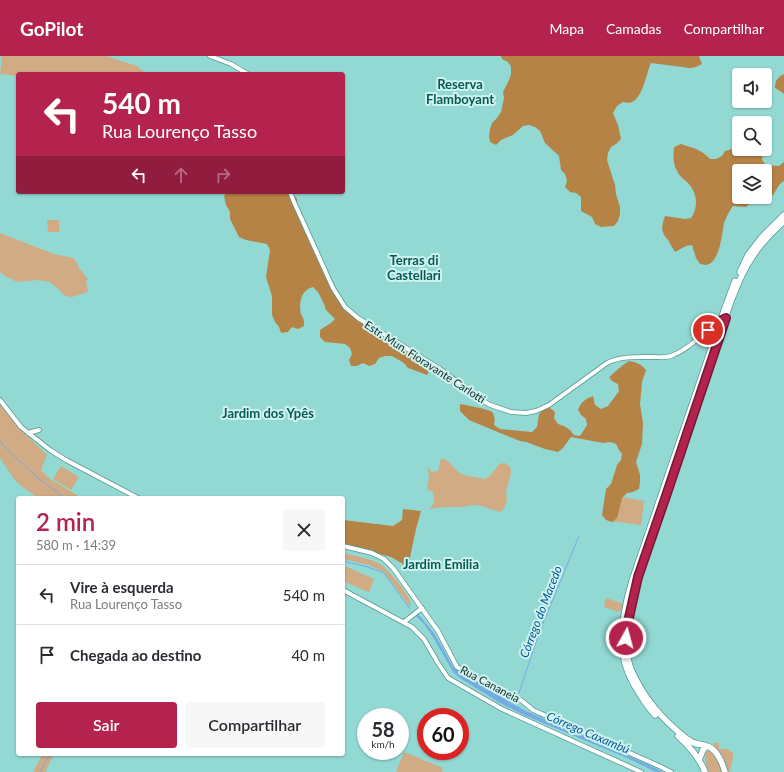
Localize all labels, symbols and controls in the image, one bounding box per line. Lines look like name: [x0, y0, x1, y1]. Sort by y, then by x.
text: GoPilot: [20, 17, 83, 40]
text: Mapa: [549, 20, 584, 37]
text: Camadas: [606, 20, 662, 37]
text: Compartilhar: [684, 20, 764, 37]
map controls: [732, 68, 772, 204]
button: sound: [732, 68, 772, 108]
district label: Reserva Flamboyant: [426, 76, 494, 107]
text: 540 m: [102, 86, 181, 120]
icon: left: [36, 88, 88, 140]
button: search: [732, 116, 772, 156]
text: Rua Lourenço Tasso: [102, 120, 257, 142]
icon: left: [128, 164, 150, 186]
icon: ahead: [170, 164, 192, 186]
icon: right: [212, 164, 234, 186]
button: layers: [732, 164, 772, 204]
district label: Terras di Castellari: [387, 252, 441, 283]
pin: [691, 313, 725, 347]
street label: Estr. Mun. Fioravante Carlotti: [362, 318, 488, 406]
icon: arrive: [697, 319, 719, 341]
district label: Jardim dos Ypês: [222, 405, 314, 421]
text: 2 min: [36, 507, 95, 536]
button: close: [283, 509, 325, 551]
text: 580 m · 14:39: [36, 537, 116, 553]
district label: Jardim Emilia: [403, 556, 479, 572]
water label: Córrego do Macedo: [516, 564, 565, 660]
text: Vire à esquerda: [70, 578, 174, 596]
icon: left: [36, 584, 58, 606]
text: 540 m: [283, 586, 325, 604]
text: Rua Lourenço Tasso: [70, 596, 182, 612]
position arrow: [605, 617, 647, 659]
icon: arrive: [36, 644, 58, 666]
text: Chegada ao destino: [70, 646, 201, 664]
text: 40 m: [291, 646, 325, 664]
street label: Rua Cananeia: [458, 662, 522, 705]
button: Sair: [36, 702, 177, 748]
button: Compartilhar: [185, 702, 325, 748]
speed limit sign: 60: [417, 708, 469, 760]
water label: Córrego Caxambú: [544, 708, 632, 757]
text: 58: [371, 717, 395, 741]
text: km/h: [371, 738, 395, 750]

